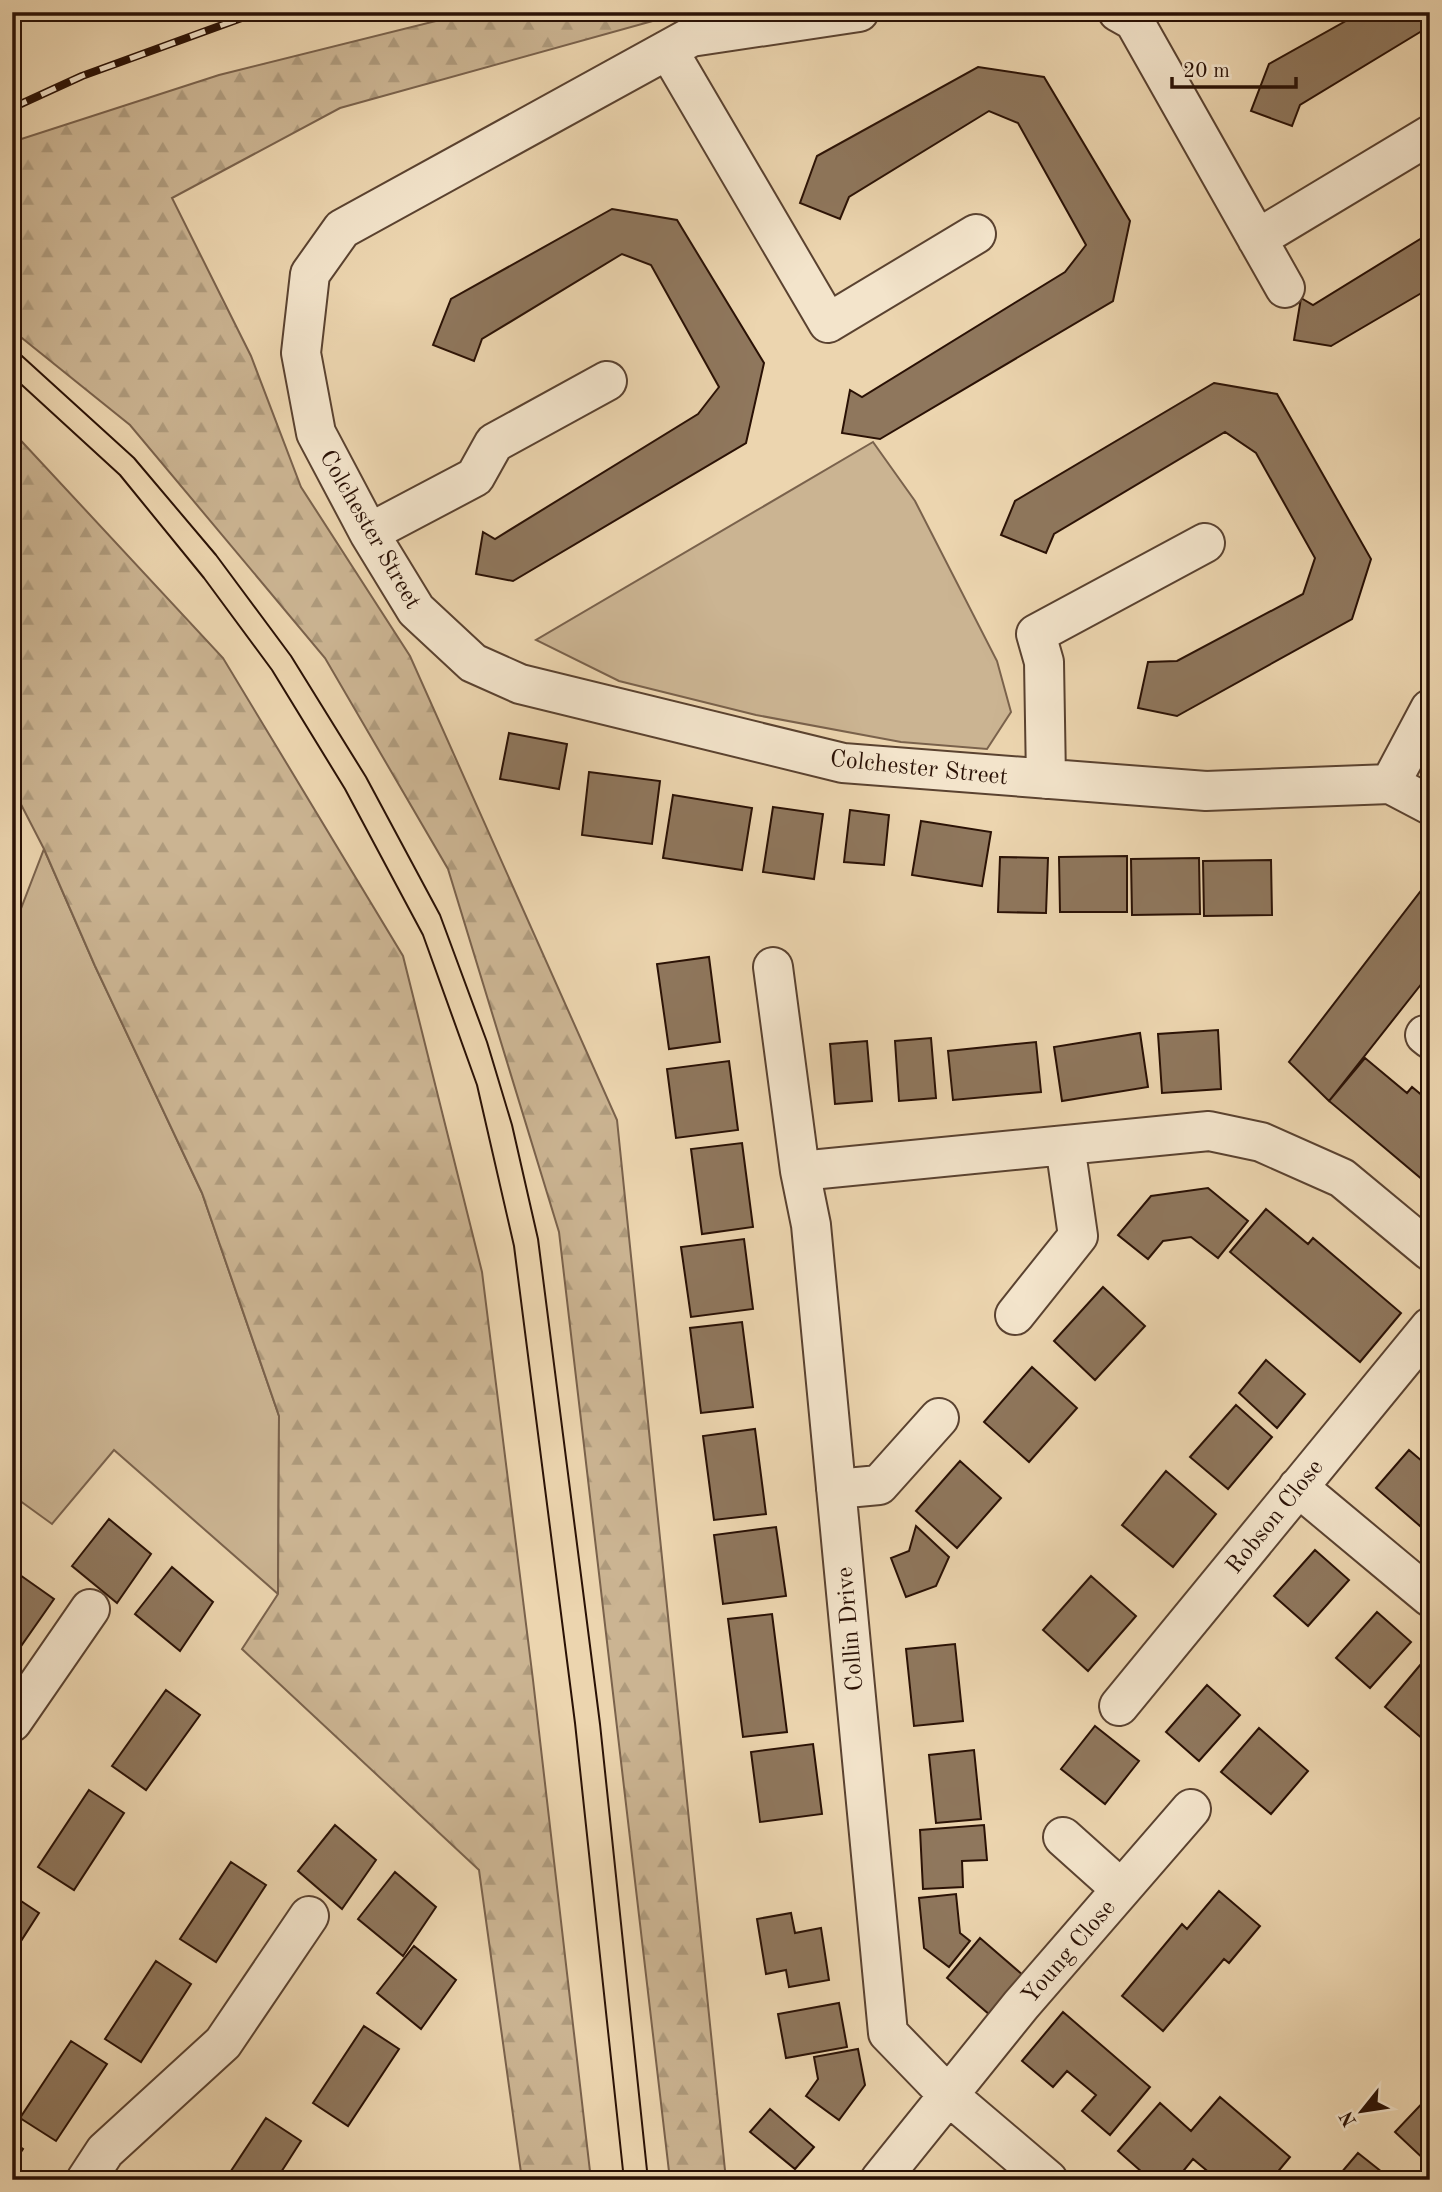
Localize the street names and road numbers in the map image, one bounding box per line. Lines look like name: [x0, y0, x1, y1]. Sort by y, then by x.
street label: Colchester Street: [314, 446, 424, 614]
street label: Colchester Street: [829, 748, 1009, 790]
street label: Robson Close: [1222, 1456, 1329, 1579]
street label: Collin Drive: [834, 1566, 868, 1692]
street label: Young Close: [1018, 1896, 1121, 2009]

